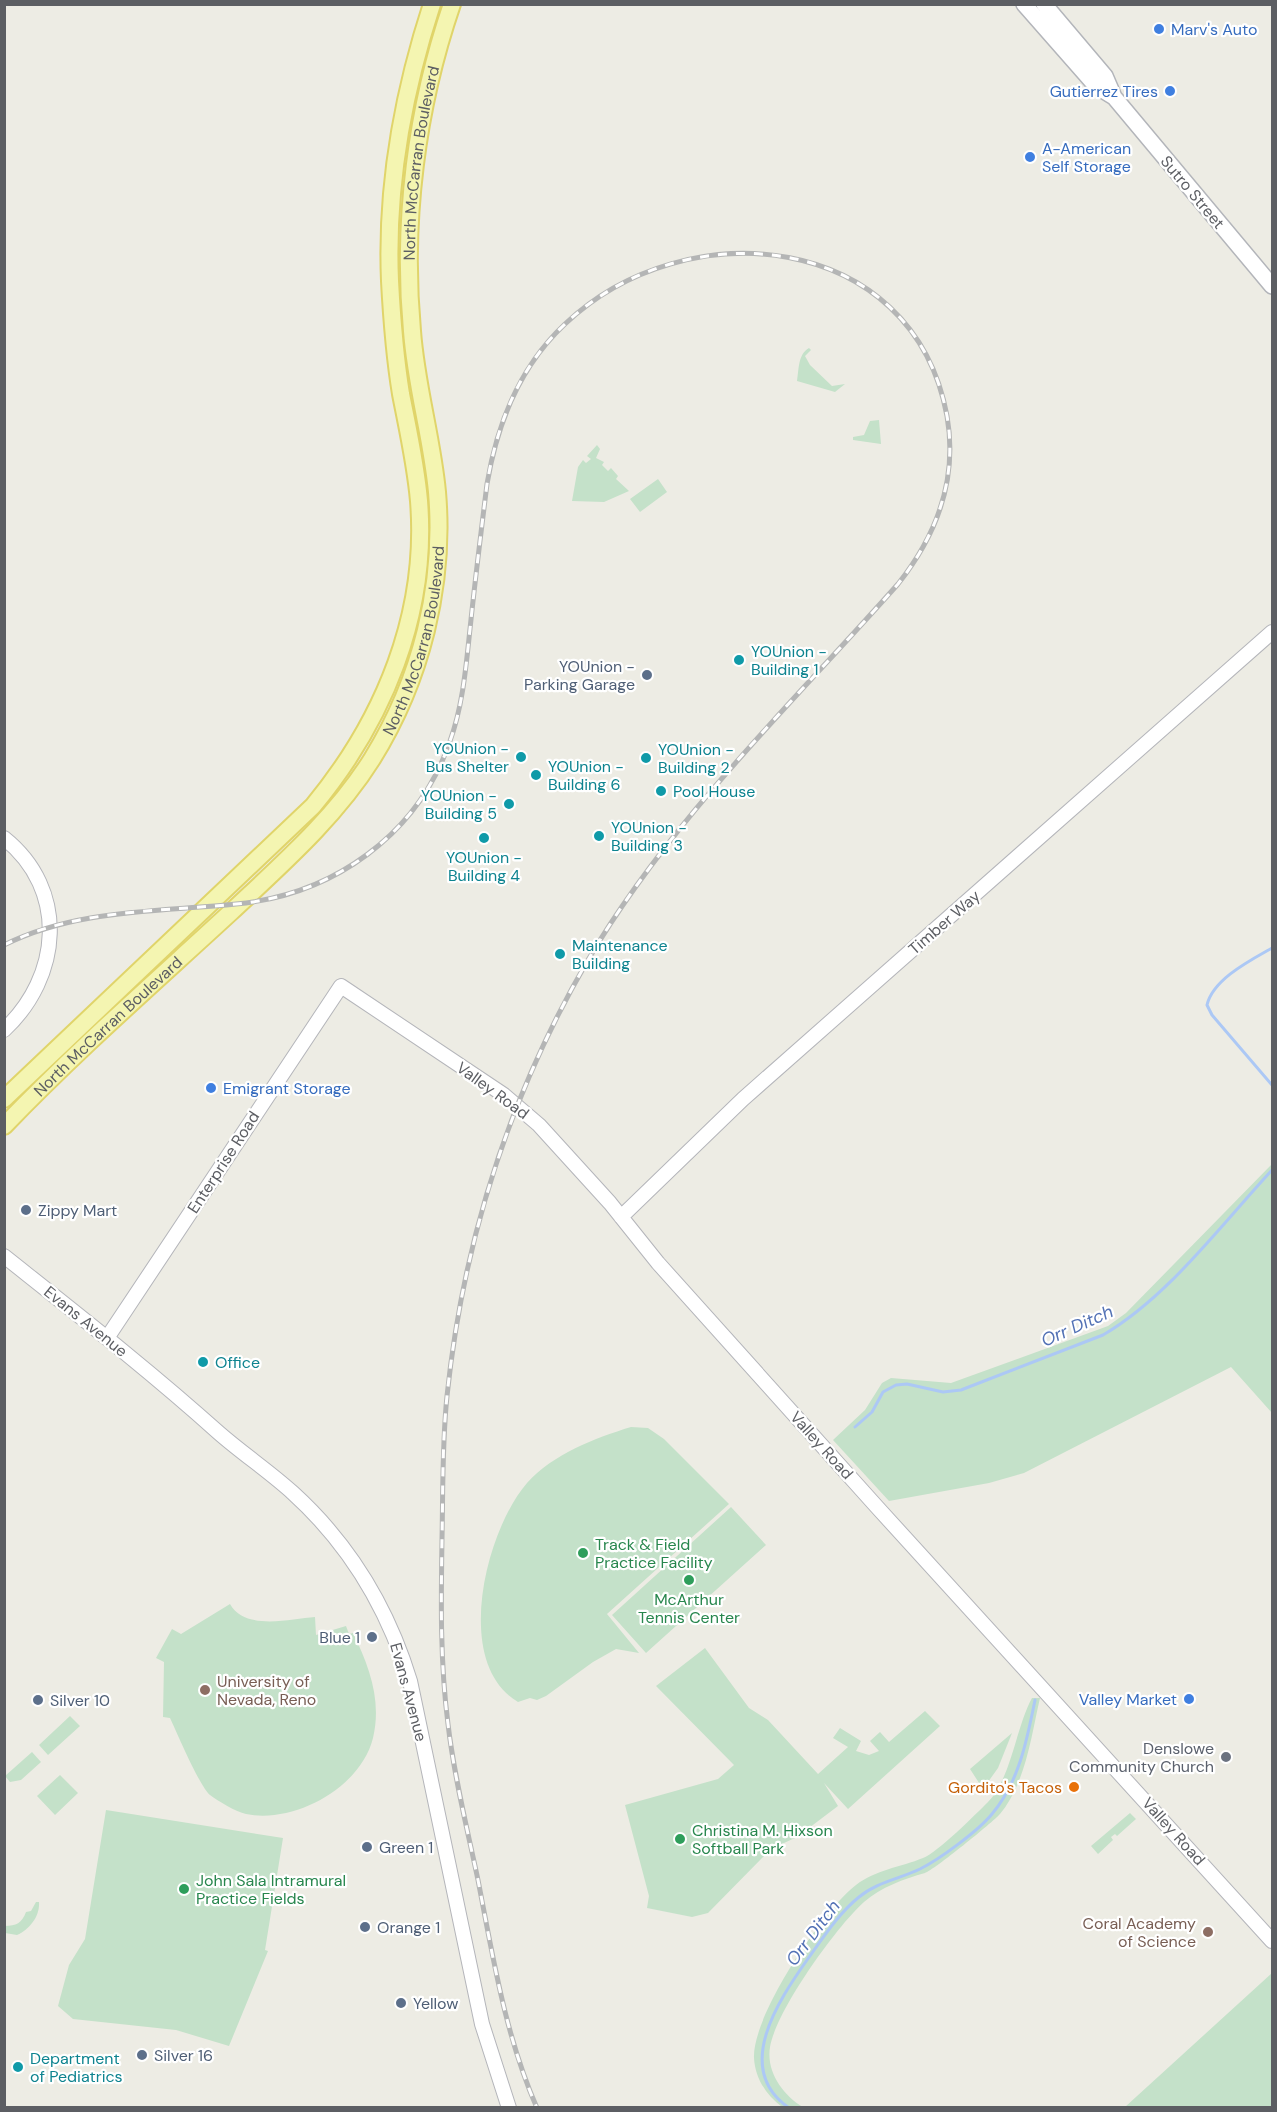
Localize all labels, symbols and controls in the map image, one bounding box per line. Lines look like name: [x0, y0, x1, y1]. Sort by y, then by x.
place label: Marv's Auto: [1171, 19, 1258, 40]
marker: Marv's Auto: [1152, 22, 1166, 36]
street label: North McCarran Boulevard: [399, 64, 444, 260]
place label: Gutierrez Tires: [1050, 81, 1158, 102]
marker: Gutierrez Tires: [1163, 84, 1177, 98]
place label: A-American Self Storage: [1042, 138, 1131, 177]
marker: A-American Self Storage: [1023, 150, 1037, 164]
street label: Sutro Street: [1156, 151, 1229, 233]
street label: North McCarran Boulevard: [378, 545, 449, 739]
place label: YOUnion - Building 1: [751, 641, 827, 680]
marker: YOUnion - Building 1: [732, 653, 746, 667]
place label: YOUnion - Parking Garage: [524, 656, 635, 695]
marker: YOUnion - Parking Garage: [640, 668, 654, 682]
place label: YOUnion - Bus Shelter: [426, 738, 509, 777]
place label: YOUnion - Building 2: [658, 739, 734, 778]
marker: YOUnion - Bus Shelter: [514, 750, 528, 764]
marker: YOUnion - Building 2: [639, 751, 653, 765]
place label: YOUnion - Building 6: [548, 756, 624, 795]
marker: YOUnion - Building 6: [529, 768, 543, 782]
place label: Pool House: [673, 781, 755, 802]
marker: Pool House: [654, 784, 668, 798]
place label: YOUnion - Building 5: [421, 785, 497, 824]
marker: YOUnion - Building 5: [502, 797, 516, 811]
place label: YOUnion - Building 3: [611, 817, 687, 856]
marker: YOUnion - Building 3: [592, 829, 606, 843]
marker: YOUnion - Building 4: [477, 831, 491, 845]
place label: YOUnion - Building 4: [446, 847, 522, 886]
street label: Timber Way: [904, 885, 985, 959]
place label: Maintenance Building: [572, 935, 668, 974]
marker: Maintenance Building: [553, 947, 567, 961]
street label: North McCarran Boulevard: [29, 952, 187, 1101]
street label: Valley Road: [452, 1057, 533, 1124]
place label: Emigrant Storage: [223, 1078, 351, 1099]
marker: Emigrant Storage: [204, 1081, 218, 1095]
street label: Enterprise Road: [183, 1107, 264, 1217]
place label: Zippy Mart: [38, 1200, 117, 1221]
marker: Zippy Mart: [19, 1203, 33, 1217]
street label: Evans Avenue: [40, 1281, 132, 1362]
water label: Orr Ditch: [1037, 1299, 1117, 1353]
place label: Office: [215, 1352, 260, 1373]
marker: Office: [196, 1355, 210, 1369]
street label: Valley Road: [785, 1407, 858, 1484]
place label: Track & Field Practice Facility: [595, 1534, 713, 1573]
marker: Track & Field Practice Facility: [576, 1546, 590, 1560]
marker: McArthur Tennis Center: [682, 1573, 696, 1587]
place label: McArthur Tennis Center: [638, 1589, 740, 1628]
place label: Blue 1: [319, 1627, 360, 1648]
marker: Blue 1: [365, 1630, 379, 1644]
street label: Evans Avenue: [385, 1640, 432, 1744]
place label: University of Nevada, Reno: [217, 1671, 316, 1710]
marker: University of Nevada, Reno: [198, 1683, 212, 1697]
place label: Valley Market: [1079, 1689, 1177, 1710]
place label: Silver 10: [50, 1690, 110, 1711]
marker: Valley Market: [1182, 1692, 1196, 1706]
marker: Silver 10: [31, 1693, 45, 1707]
place label: Denslowe Community Church: [1069, 1738, 1214, 1777]
marker: Denslowe Community Church: [1219, 1750, 1233, 1764]
place label: Gordito's Tacos: [948, 1777, 1062, 1798]
marker: Gordito's Tacos: [1067, 1780, 1081, 1794]
street label: Valley Road: [1137, 1793, 1210, 1870]
place label: Christina M. Hixson Softball Park: [692, 1820, 833, 1859]
marker: Christina M. Hixson Softball Park: [673, 1832, 687, 1846]
place label: Green 1: [379, 1837, 433, 1858]
marker: Green 1: [360, 1840, 374, 1854]
place label: John Sala Intramural Practice Fields: [196, 1870, 346, 1909]
marker: John Sala Intramural Practice Fields: [177, 1882, 191, 1896]
water label: Orr Ditch: [780, 1895, 846, 1971]
place label: Coral Academy of Science: [1083, 1913, 1196, 1952]
place label: Orange 1: [377, 1917, 440, 1938]
marker: Orange 1: [358, 1920, 372, 1934]
marker: Coral Academy of Science: [1201, 1925, 1215, 1939]
place label: Yellow: [413, 1993, 459, 2014]
marker: Yellow: [394, 1996, 408, 2010]
place label: Silver 16: [154, 2045, 213, 2066]
place label: Department of Pediatrics: [30, 2048, 123, 2087]
marker: Silver 16: [135, 2048, 149, 2062]
marker: Department of Pediatrics: [11, 2060, 25, 2074]

